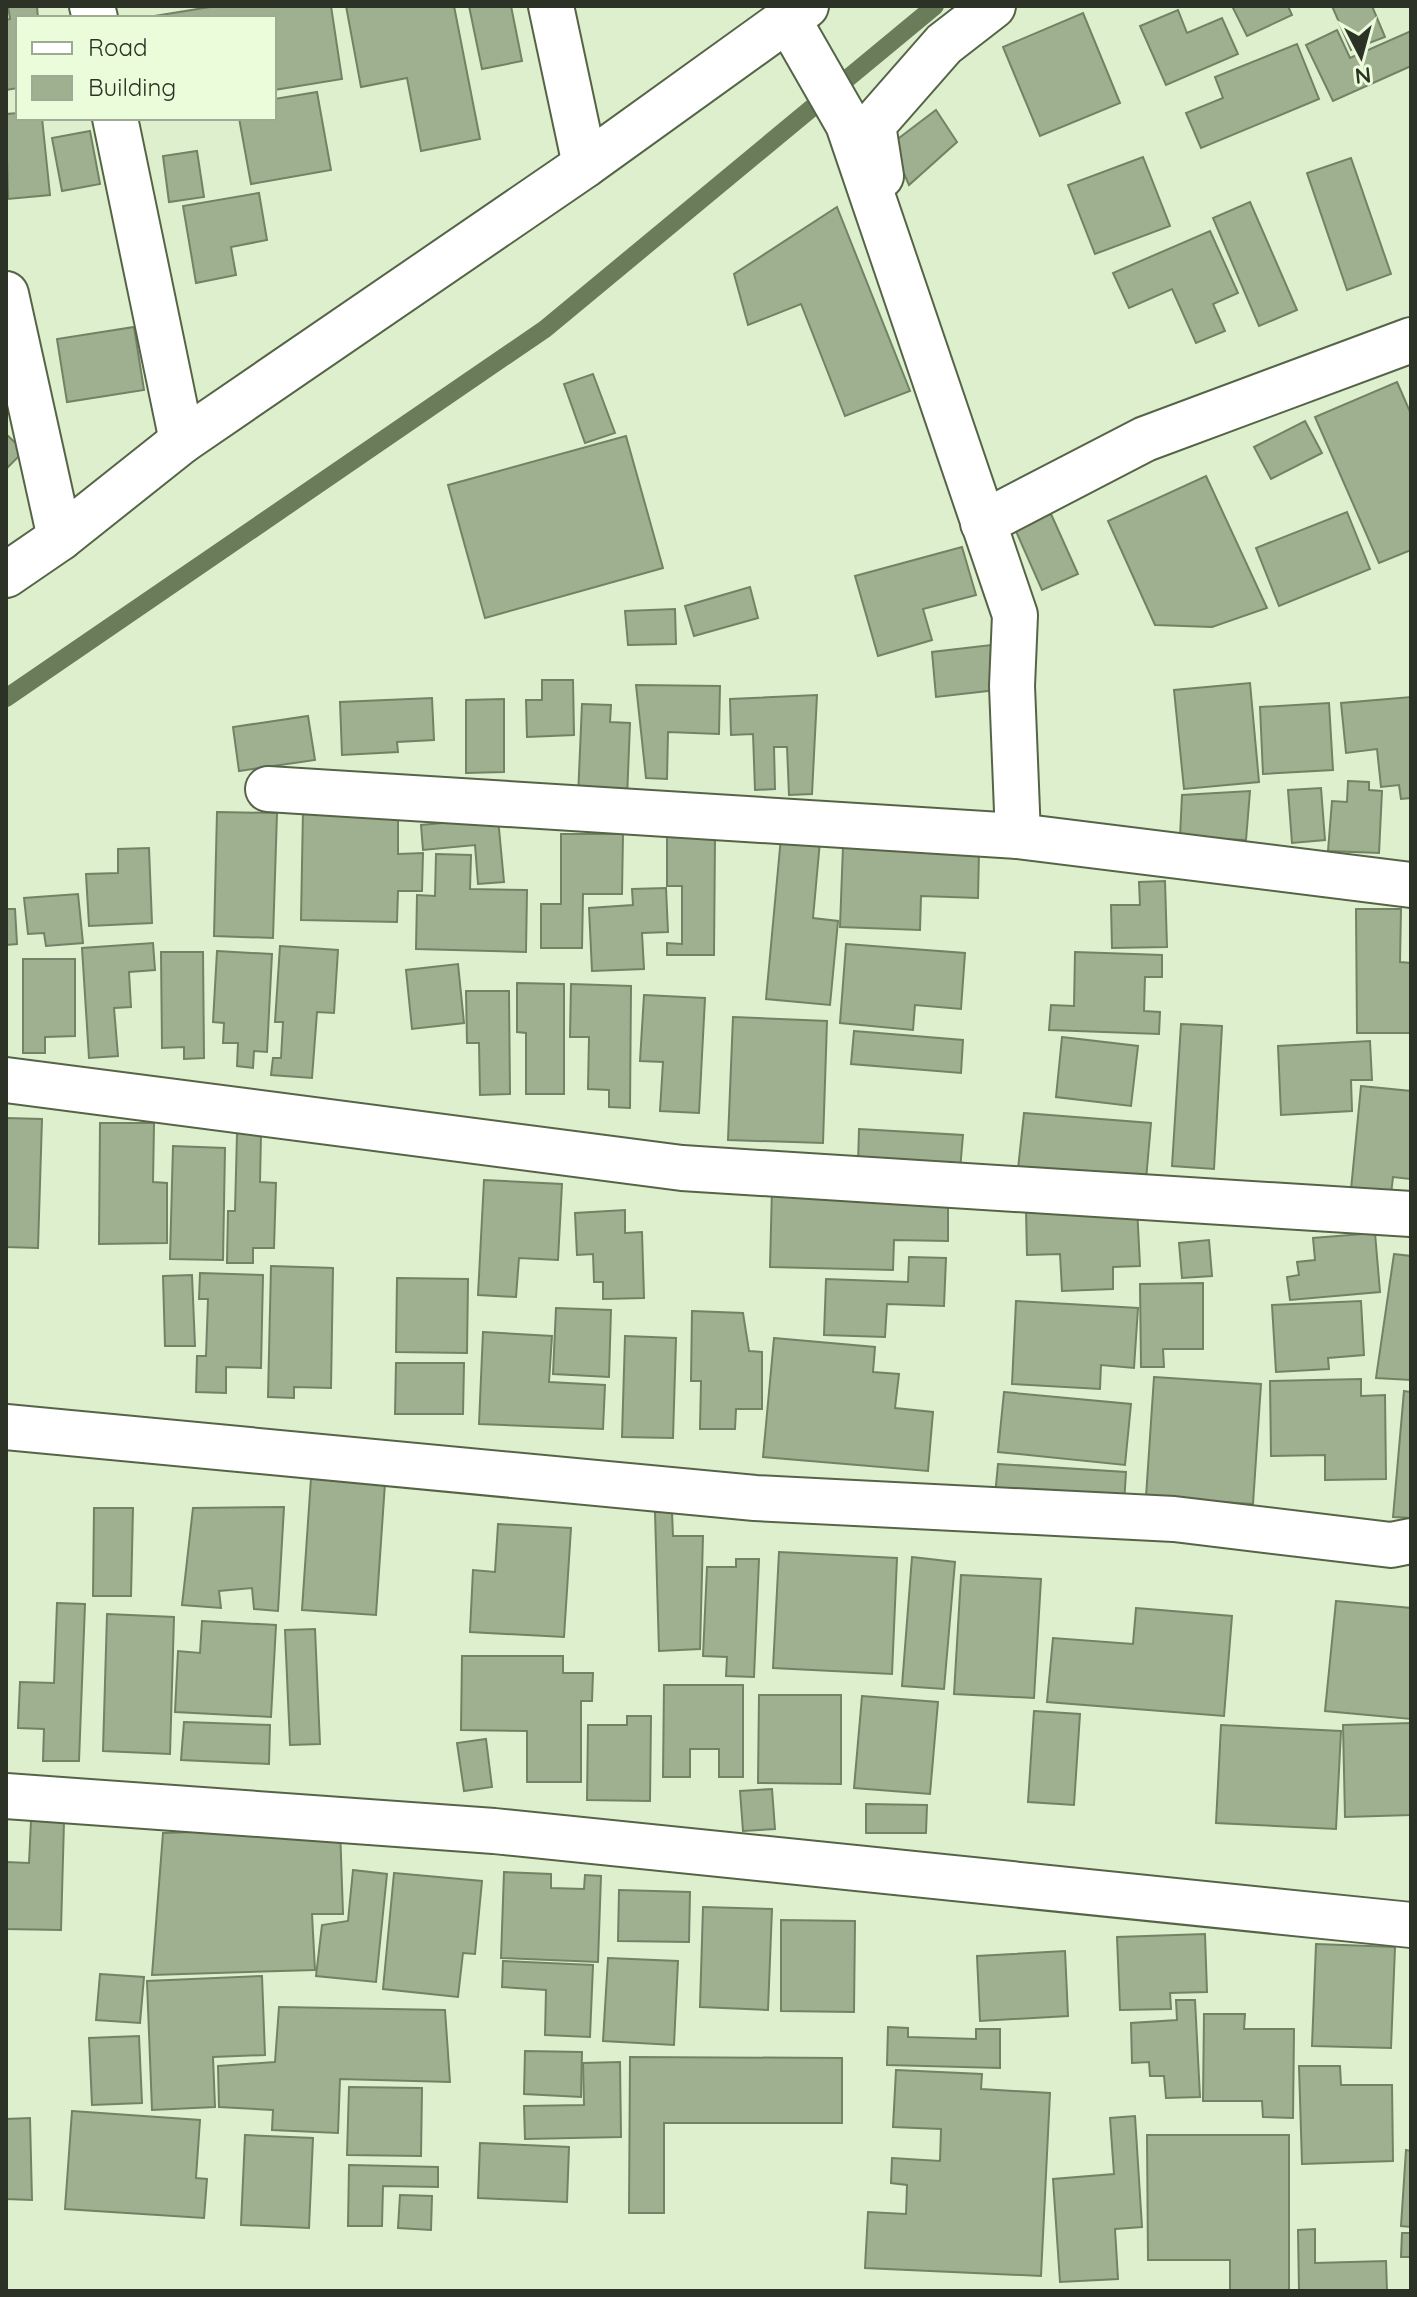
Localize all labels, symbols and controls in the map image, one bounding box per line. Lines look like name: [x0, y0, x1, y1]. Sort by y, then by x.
legend: [16, 16, 276, 120]
north arrow: [1321, 16, 1401, 96]
text: Road: [88, 32, 148, 62]
text: N: [1354, 61, 1373, 91]
text: Building: [88, 72, 176, 102]

